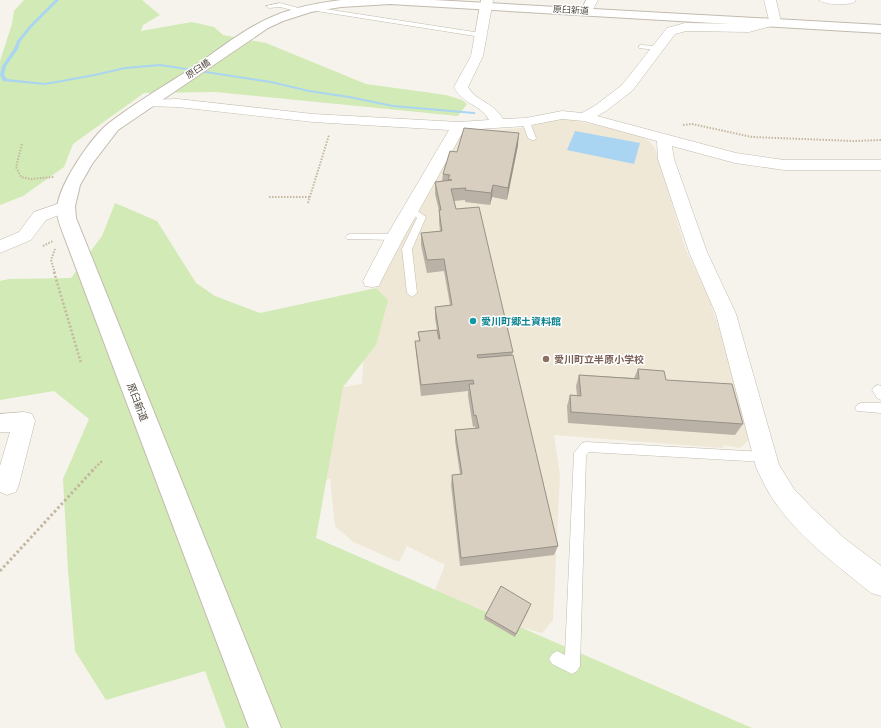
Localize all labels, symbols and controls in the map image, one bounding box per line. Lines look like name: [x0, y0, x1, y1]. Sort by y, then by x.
street label: 原臼新道: [553, 3, 589, 16]
street label: 原臼橋: [183, 56, 212, 81]
place label: 愛川町郷土資料館: [481, 315, 561, 328]
marker: 愛川町郷土資料館: [468, 316, 478, 326]
place label: 愛川町立半原小学校: [554, 353, 644, 366]
marker: 愛川町立半原小学校: [541, 354, 551, 364]
street label: 原臼新道: [124, 381, 151, 423]

